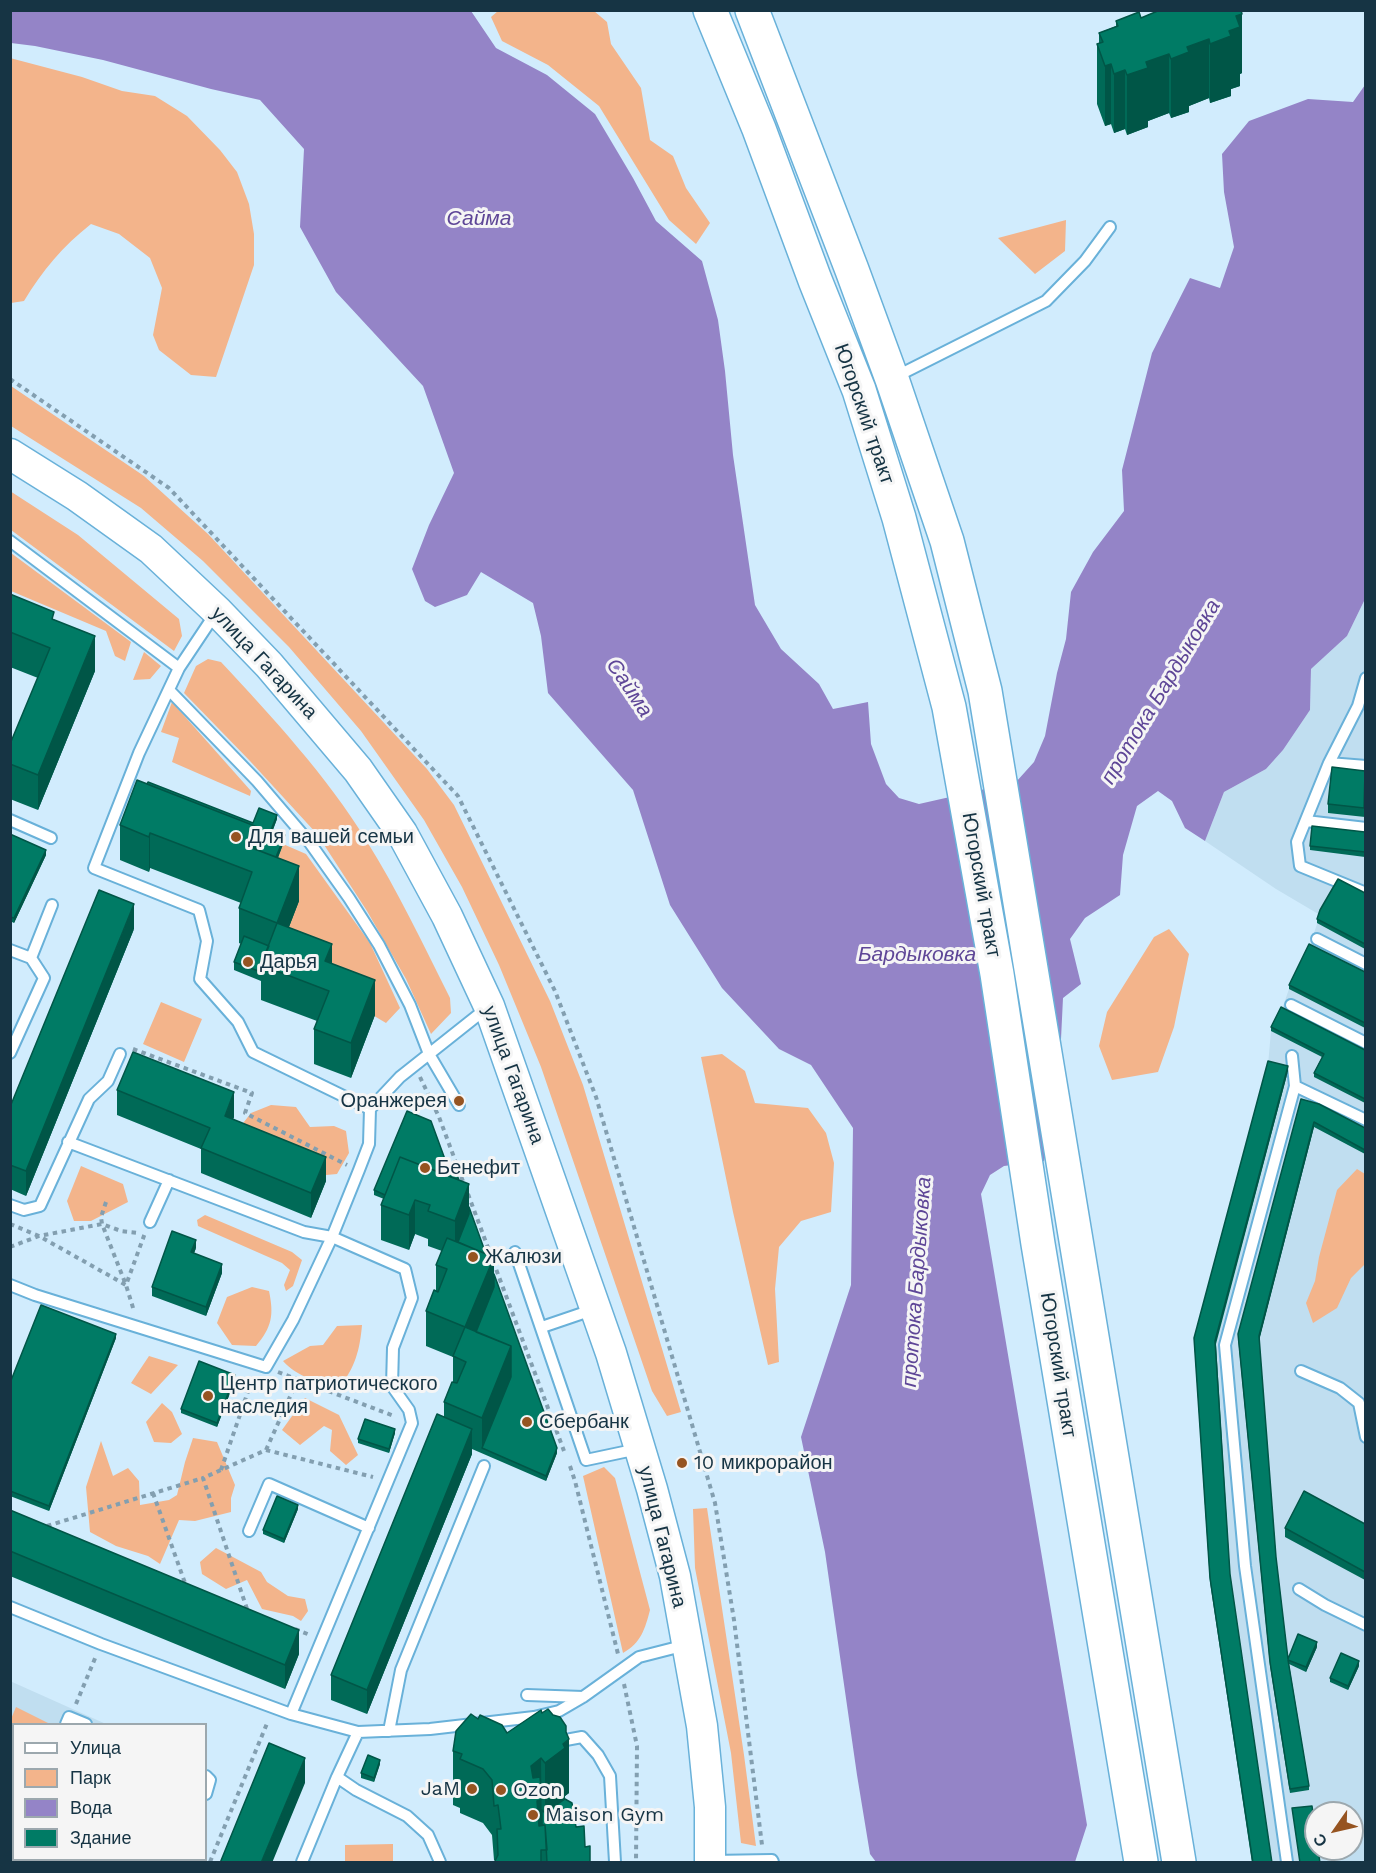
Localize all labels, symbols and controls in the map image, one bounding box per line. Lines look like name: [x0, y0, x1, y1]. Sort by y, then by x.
water label: Сайма: [447, 206, 511, 232]
street label: Югорский тракт: [829, 341, 899, 487]
water label: протока Бардыковка: [1096, 595, 1226, 789]
street label: улица Гагарина: [206, 602, 322, 724]
water label: Сайма: [600, 654, 658, 722]
street label: Югорский тракт: [956, 811, 1006, 959]
place label: Для вашей семьи: [248, 825, 414, 849]
marker: Для вашей семьи: [229, 830, 243, 844]
water label: Бардыковка: [858, 942, 976, 968]
place label: Дарья: [260, 950, 317, 974]
marker: Дарья: [241, 955, 255, 969]
street label: улица Гагарина: [477, 1003, 549, 1147]
place label: Оранжерея: [341, 1089, 447, 1113]
marker: Оранжерея: [452, 1094, 466, 1108]
place label: Бенефит: [437, 1156, 520, 1180]
marker: Бенефит: [418, 1161, 432, 1175]
water label: протока Бардыковка: [897, 1176, 937, 1388]
place label: Жалюзи: [485, 1245, 562, 1269]
marker: Жалюзи: [466, 1250, 480, 1264]
street label: Югорский тракт: [1035, 1291, 1081, 1439]
place label: Центр патриотического наследия: [220, 1372, 438, 1419]
marker: Центр патриотического наследия: [201, 1389, 215, 1403]
place label: Сбербанк: [539, 1410, 629, 1434]
marker: Сбербанк: [520, 1415, 534, 1429]
place label: 10 микрорайон: [694, 1451, 833, 1475]
marker: 10 микрорайон: [675, 1456, 689, 1470]
street label: улица Гагарина: [633, 1464, 691, 1610]
legend: [12, 1723, 207, 1861]
text: Улица: [70, 1737, 121, 1758]
text: Парк: [70, 1767, 111, 1788]
place label: JaM: [421, 1777, 460, 1801]
place label: Ozon: [513, 1778, 563, 1802]
marker: JaM: [465, 1782, 479, 1796]
marker: Ozon: [494, 1783, 508, 1797]
text: Вода: [70, 1797, 112, 1818]
north arrow: [1304, 1801, 1364, 1861]
place label: Maison Gym: [545, 1803, 664, 1827]
marker: Maison Gym: [526, 1808, 540, 1822]
text: Здание: [70, 1827, 131, 1848]
text: С: [1309, 1830, 1331, 1850]

